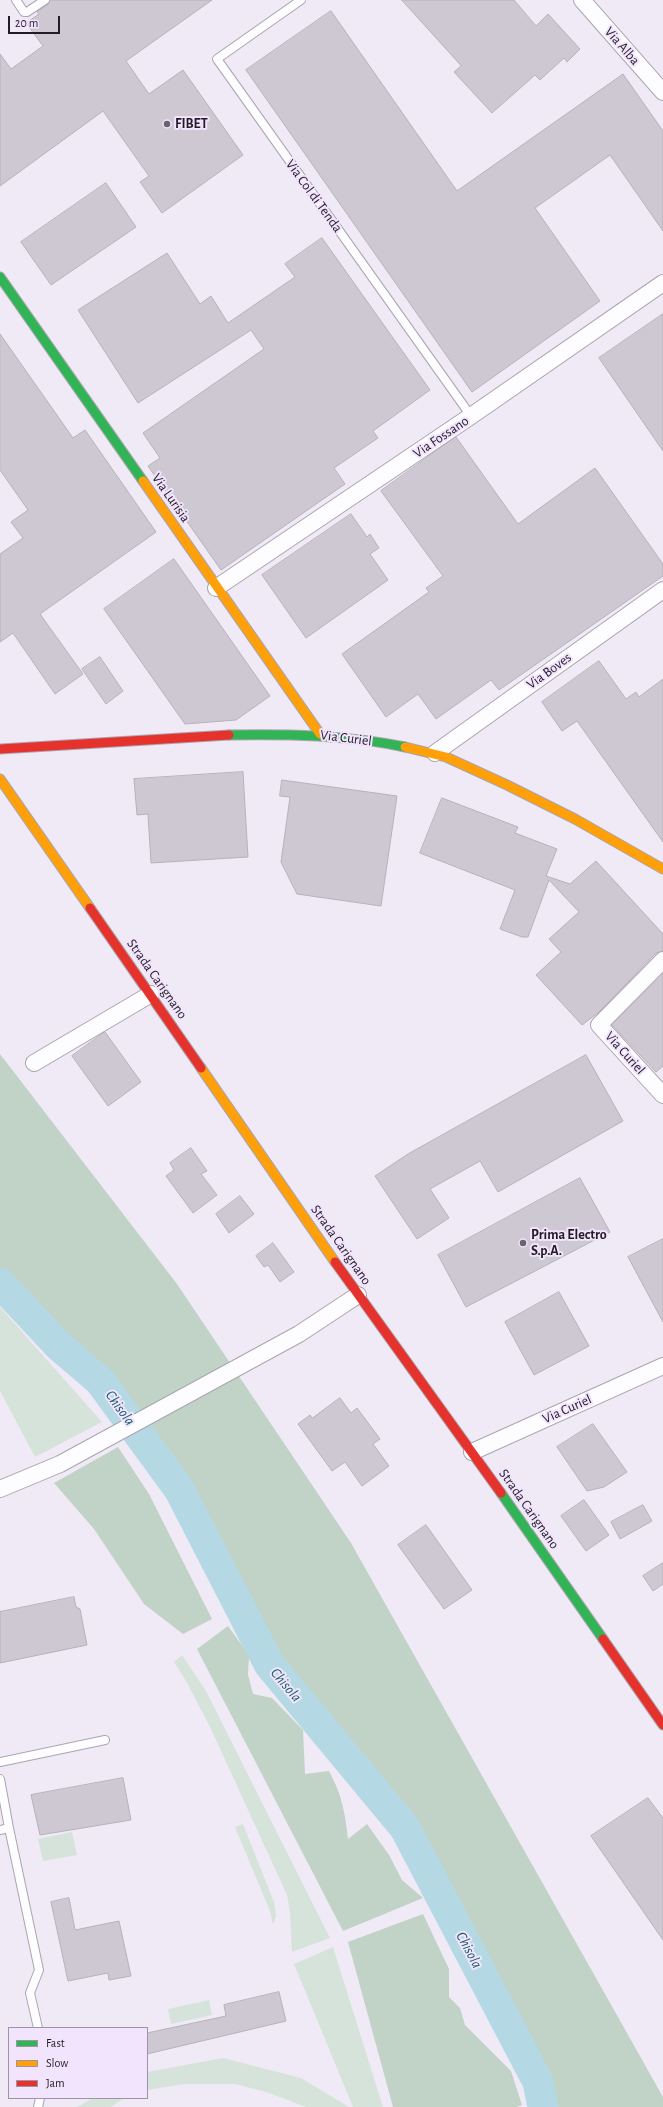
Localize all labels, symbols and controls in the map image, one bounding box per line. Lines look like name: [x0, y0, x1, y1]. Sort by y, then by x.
scale bar: [10, 8, 62, 34]
text: 20 m: [15, 17, 38, 29]
street label: Via Alba: [601, 23, 643, 69]
place label: FIBET: [175, 116, 208, 132]
marker: FIBET: [162, 119, 172, 129]
street label: Via Col di Tenda: [282, 156, 346, 236]
street label: Via Fossano: [410, 412, 472, 462]
street label: Via Lurisia: [148, 470, 194, 526]
street label: Via Boves: [523, 649, 575, 693]
street label: Via Curiel: [319, 726, 373, 750]
street label: Strada Carignano: [123, 936, 191, 1022]
street label: Via Curiel: [601, 1028, 649, 1078]
street label: Strada Carignano: [307, 1202, 375, 1288]
place label: Prima Electro S.p.A.: [531, 1227, 607, 1260]
marker: Prima Electro S.p.A.: [518, 1238, 528, 1248]
water label: Chisola: [101, 1387, 139, 1429]
street label: Via Curiel: [540, 1391, 594, 1427]
street label: Strada Carignano: [495, 1466, 563, 1552]
water label: Chisola: [267, 1664, 305, 1706]
water label: Chisola: [452, 1929, 486, 1971]
legend: [8, 2027, 148, 2099]
text: Fast: [46, 2037, 65, 2049]
text: Slow: [46, 2057, 68, 2069]
text: Jam: [46, 2077, 65, 2089]

